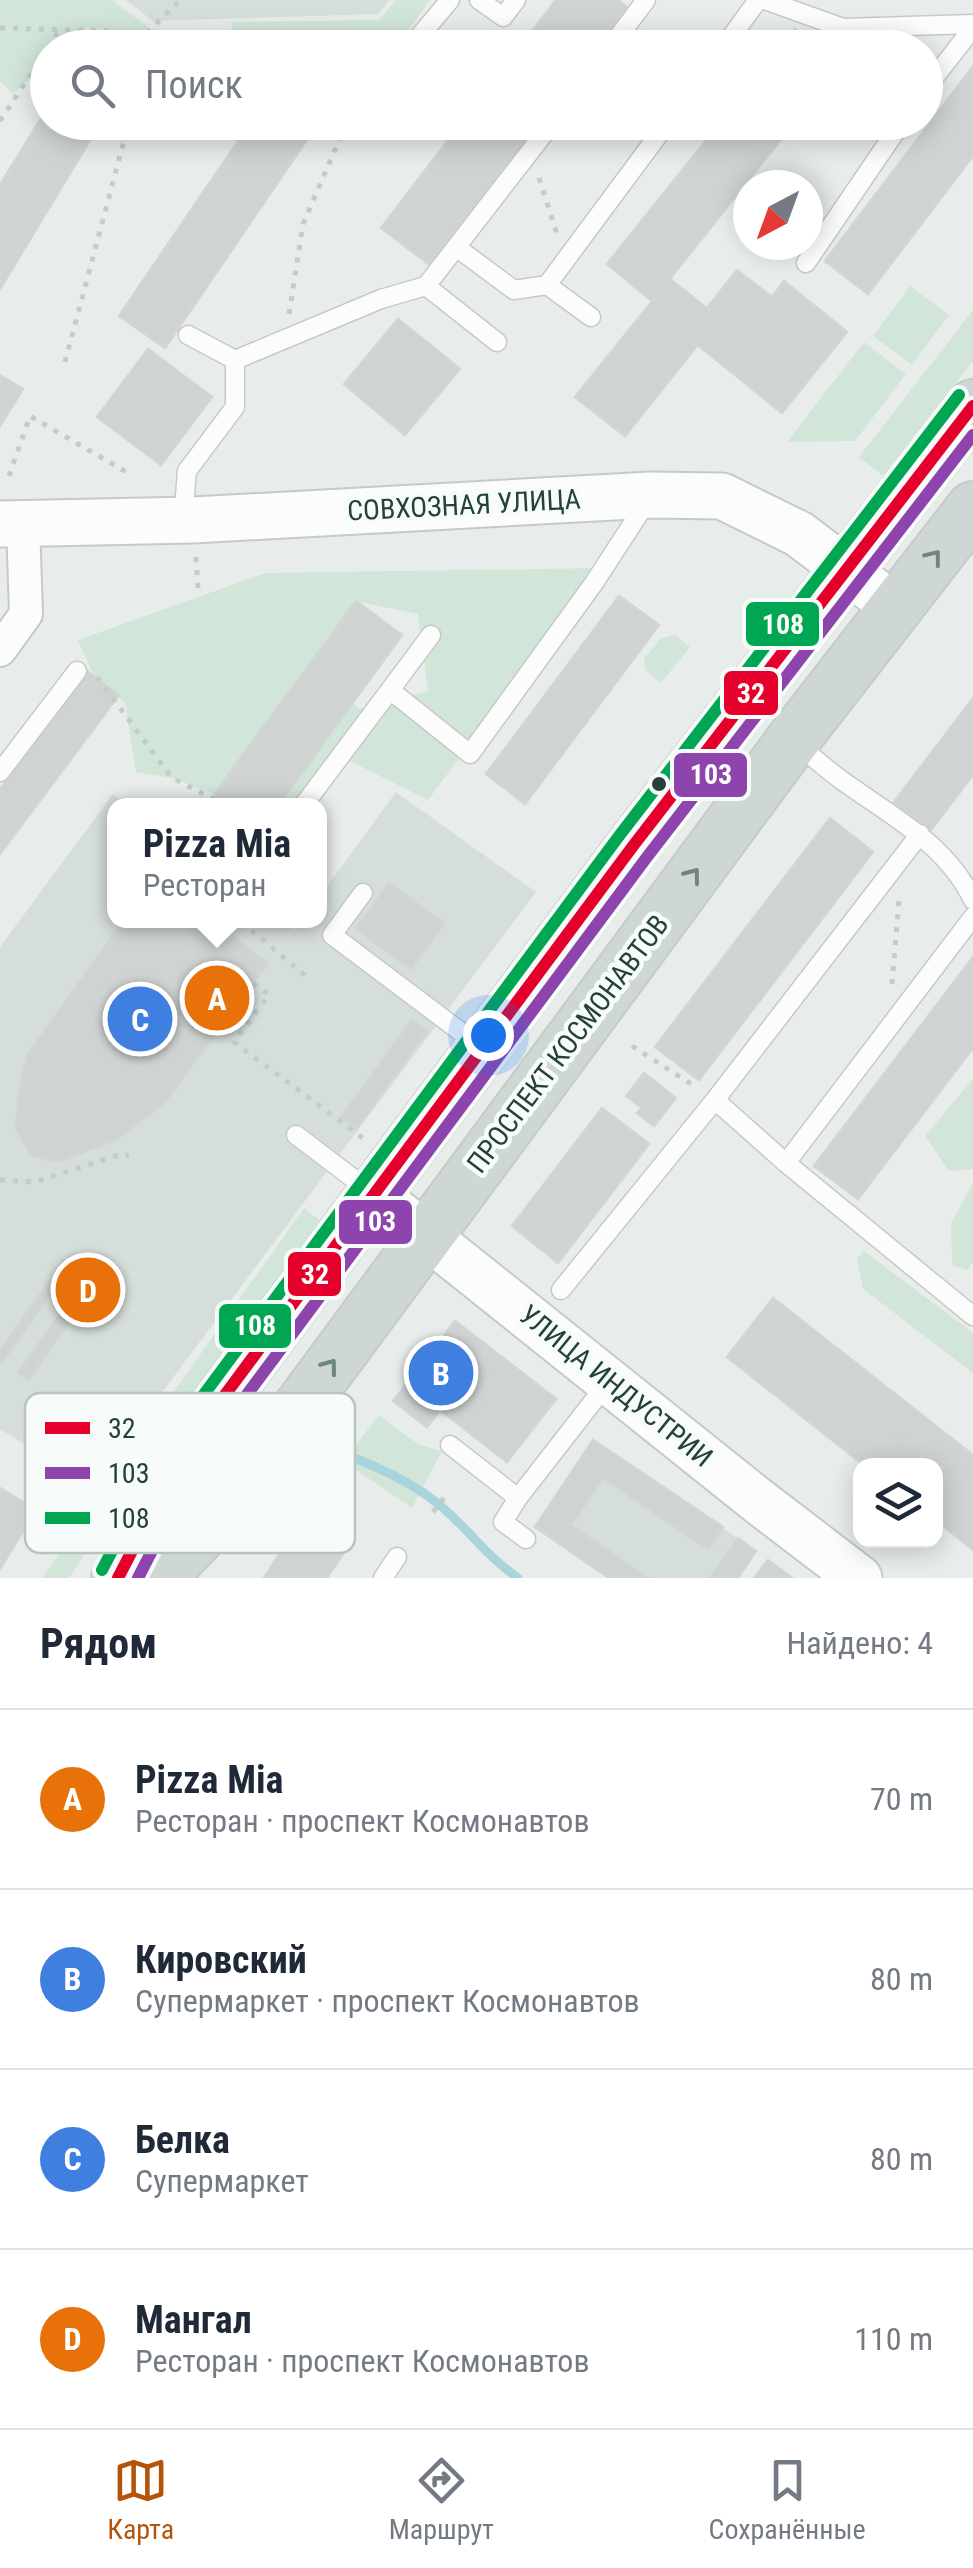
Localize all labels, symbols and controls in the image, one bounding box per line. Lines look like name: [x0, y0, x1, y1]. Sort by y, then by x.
search box: [30, 30, 943, 140]
icon: search: [65, 58, 120, 113]
text: Поиск: [145, 63, 243, 107]
north arrow: [733, 170, 823, 260]
street label: СОВХОЗНАЯ УЛИЦА: [346, 482, 582, 528]
one-way arrow: [922, 550, 940, 568]
line badge: 108: [744, 600, 821, 648]
text: 108: [762, 608, 804, 641]
line badge: 32: [722, 669, 780, 717]
text: 32: [737, 677, 765, 710]
line badge: 103: [672, 751, 749, 799]
text: 103: [690, 758, 732, 791]
unlabelled marker: [649, 774, 669, 794]
popup: [107, 798, 327, 928]
text: Pizza Mia: [143, 822, 291, 866]
text: Ресторан: [143, 866, 266, 904]
one-way arrow: [681, 868, 700, 887]
street label: ПРОСПЕКТ КОСМОНАВТОВ: [460, 909, 676, 1179]
pin: A: [184, 960, 250, 1036]
pin: C: [108, 982, 172, 1056]
your location: [463, 1010, 514, 1061]
line badge: 103: [337, 1198, 414, 1246]
text: 103: [354, 1205, 396, 1238]
line badge: 32: [286, 1250, 343, 1298]
pin: D: [56, 1252, 120, 1328]
text: 32: [301, 1258, 329, 1291]
street label: УЛИЦА ИНДУСТРИИ: [513, 1298, 719, 1474]
line badge: 108: [217, 1302, 293, 1350]
text: 108: [234, 1309, 276, 1342]
pin: B: [408, 1336, 474, 1410]
one-way arrow: [318, 1359, 336, 1377]
legend: [25, 1393, 355, 1553]
text: 32: [108, 1412, 136, 1445]
text: 103: [108, 1457, 149, 1490]
map controls: [853, 1458, 943, 1548]
button: layers: [853, 1458, 943, 1548]
text: 108: [108, 1502, 149, 1535]
text: Рядом: [40, 1619, 157, 1668]
text: Найдено: 4: [786, 1624, 933, 1662]
text: Pizza Mia: [135, 1758, 284, 1802]
text: A: [63, 1780, 82, 1818]
text: 70 m: [870, 1780, 933, 1818]
text: Ресторан · проспект Космонавтов: [135, 1802, 590, 1840]
text: Кировский: [135, 1938, 307, 1982]
text: B: [64, 1960, 81, 1998]
text: 80 m: [870, 1960, 933, 1998]
text: Супермаркет · проспект Космонавтов: [135, 1982, 640, 2020]
text: Белка: [135, 2118, 230, 2162]
text: C: [63, 2140, 82, 2178]
text: 80 m: [870, 2140, 933, 2178]
text: Супермаркет: [135, 2162, 309, 2200]
text: Мангал: [135, 2298, 252, 2342]
text: D: [63, 2320, 82, 2358]
text: 110 m: [854, 2320, 933, 2358]
text: Ресторан · проспект Космонавтов: [135, 2342, 590, 2380]
tab: Карта: [107, 2453, 174, 2546]
tab: Маршрут: [389, 2453, 494, 2546]
tab: Сохранённые: [709, 2453, 866, 2546]

